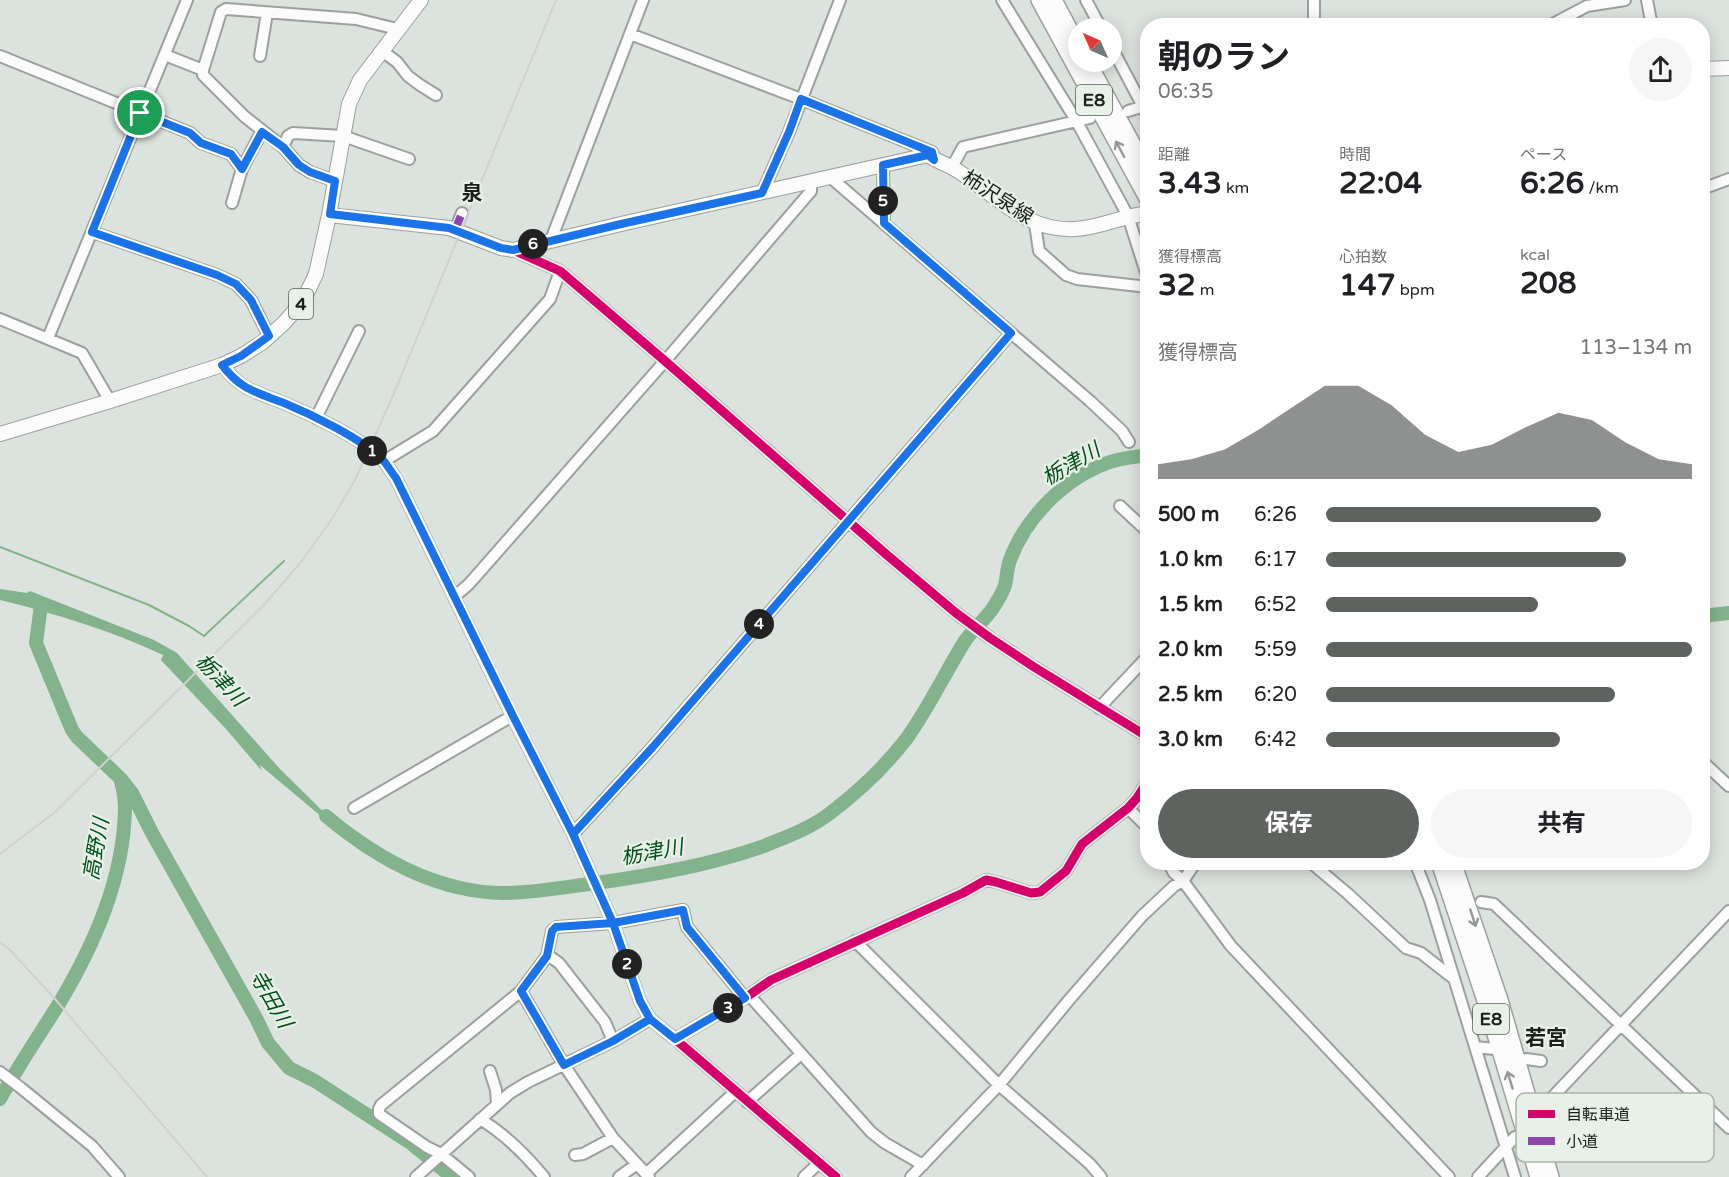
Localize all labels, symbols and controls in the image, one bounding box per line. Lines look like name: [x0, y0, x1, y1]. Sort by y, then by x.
north arrow: [1068, 18, 1122, 72]
map controls: [1068, 18, 1122, 72]
text: 朝のラン: [1158, 38, 1290, 77]
button: share: [1629, 38, 1692, 101]
text: 06:35: [1158, 80, 1213, 104]
road number: E8: [1076, 85, 1112, 115]
pin: [114, 87, 165, 138]
icon: arrive: [123, 96, 156, 129]
one-way arrow: [1114, 140, 1125, 158]
text: 距離: [1158, 145, 1190, 165]
text: 時間: [1339, 145, 1371, 165]
text: ペース: [1520, 145, 1567, 165]
text: 3.43: [1158, 165, 1222, 202]
text: 22:04: [1339, 165, 1422, 202]
text: 6:26: [1520, 165, 1584, 202]
street label: 柿沢泉線: [957, 166, 1038, 230]
text: km: [1222, 178, 1249, 198]
text: /km: [1584, 178, 1619, 198]
district label: 泉: [462, 181, 483, 206]
pin: 5: [868, 186, 898, 216]
text: 5: [878, 191, 888, 211]
pin: 6: [518, 229, 548, 259]
text: 6: [528, 234, 538, 254]
text: kcal: [1520, 245, 1550, 265]
text: 獲得標高: [1158, 247, 1222, 267]
text: 心拍数: [1339, 247, 1387, 267]
text: 208: [1520, 265, 1577, 302]
text: 32: [1158, 267, 1196, 304]
text: 147: [1339, 267, 1396, 304]
text: m: [1196, 280, 1215, 300]
text: bpm: [1396, 280, 1435, 300]
road number: 4: [289, 289, 313, 319]
text: 113–134 m: [1579, 336, 1692, 360]
text: 獲得標高: [1158, 341, 1238, 365]
pin: 1: [357, 436, 387, 466]
water label: 栃津川: [1038, 437, 1107, 491]
text: 1: [367, 441, 377, 461]
text: 500 m: [1158, 503, 1219, 527]
text: 6:26: [1254, 503, 1297, 527]
text: 1.0 km: [1158, 548, 1223, 572]
text: 6:17: [1254, 548, 1297, 572]
text: 1.5 km: [1158, 593, 1223, 617]
text: 6:52: [1254, 593, 1297, 617]
pin: 4: [744, 609, 774, 639]
text: 4: [754, 614, 764, 634]
text: 2.0 km: [1158, 638, 1223, 662]
text: 5:59: [1254, 638, 1297, 662]
water label: 栃津川: [190, 649, 253, 713]
text: 2.5 km: [1158, 683, 1223, 707]
text: 6:20: [1254, 683, 1297, 707]
text: 3.0 km: [1158, 728, 1223, 752]
text: 6:42: [1254, 728, 1297, 752]
button: 保存: [1158, 789, 1419, 858]
button: 共有: [1431, 789, 1692, 858]
water label: 高野川: [79, 814, 115, 882]
water label: 栃津川: [619, 834, 687, 870]
one-way arrow: [1468, 908, 1479, 927]
pin: 2: [612, 949, 642, 979]
text: 2: [622, 954, 632, 974]
water label: 寺田川: [244, 966, 298, 1035]
pin: 3: [713, 993, 743, 1023]
text: 3: [723, 998, 733, 1018]
road number: E8: [1473, 1004, 1509, 1034]
district label: 若宮: [1525, 1026, 1567, 1051]
one-way arrow: [1504, 1071, 1515, 1090]
legend: [1516, 1093, 1714, 1162]
text: 自転車道: [1566, 1105, 1630, 1125]
text: 小道: [1566, 1132, 1598, 1152]

